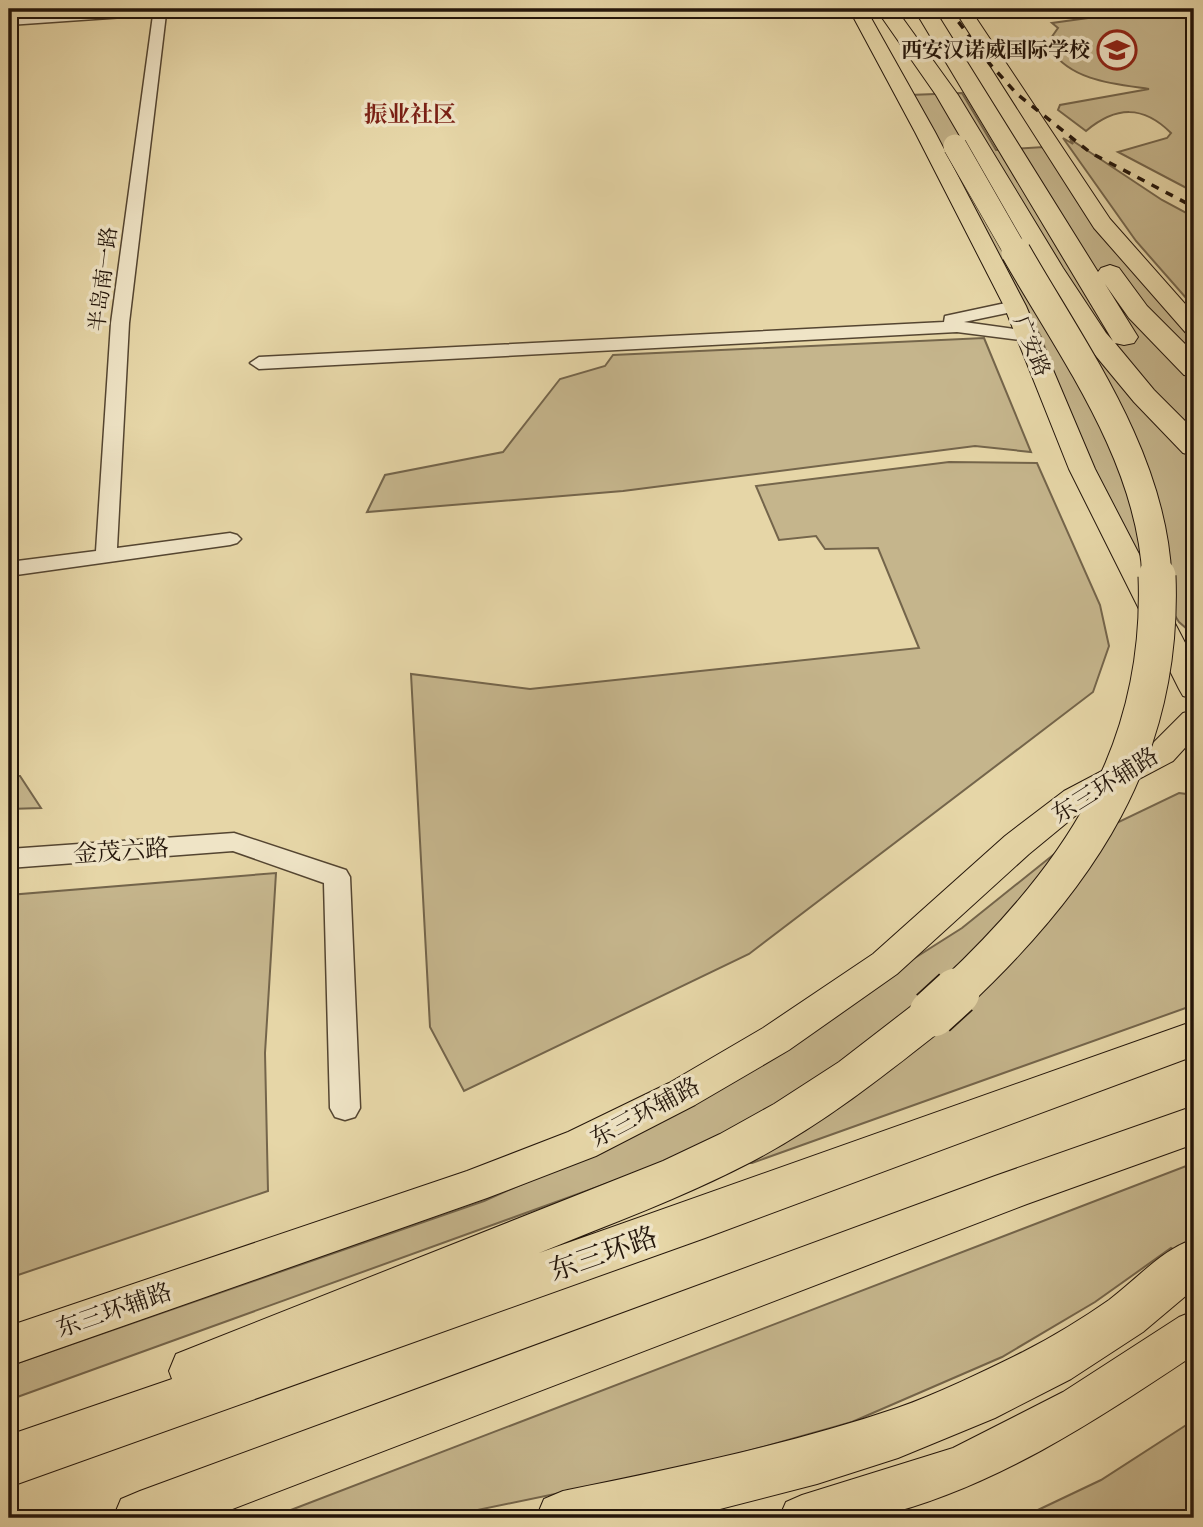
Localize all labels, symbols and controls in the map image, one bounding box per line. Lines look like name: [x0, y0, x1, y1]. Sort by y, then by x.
school or university icon: 西安汉诺威国际学校: [1096, 29, 1138, 71]
place label: 西安汉诺威国际学校: [901, 38, 1090, 65]
district label: 振业社区: [364, 101, 456, 130]
street label: 半岛南一路: [85, 225, 124, 333]
street label: 广安路: [1006, 312, 1055, 381]
street label: 东三环辅路: [1047, 741, 1165, 831]
street label: 金茂六路: [72, 834, 170, 871]
street label: 东三环辅路: [585, 1071, 706, 1155]
street label: 东三环路: [545, 1221, 662, 1290]
street label: 东三环辅路: [53, 1277, 176, 1346]

